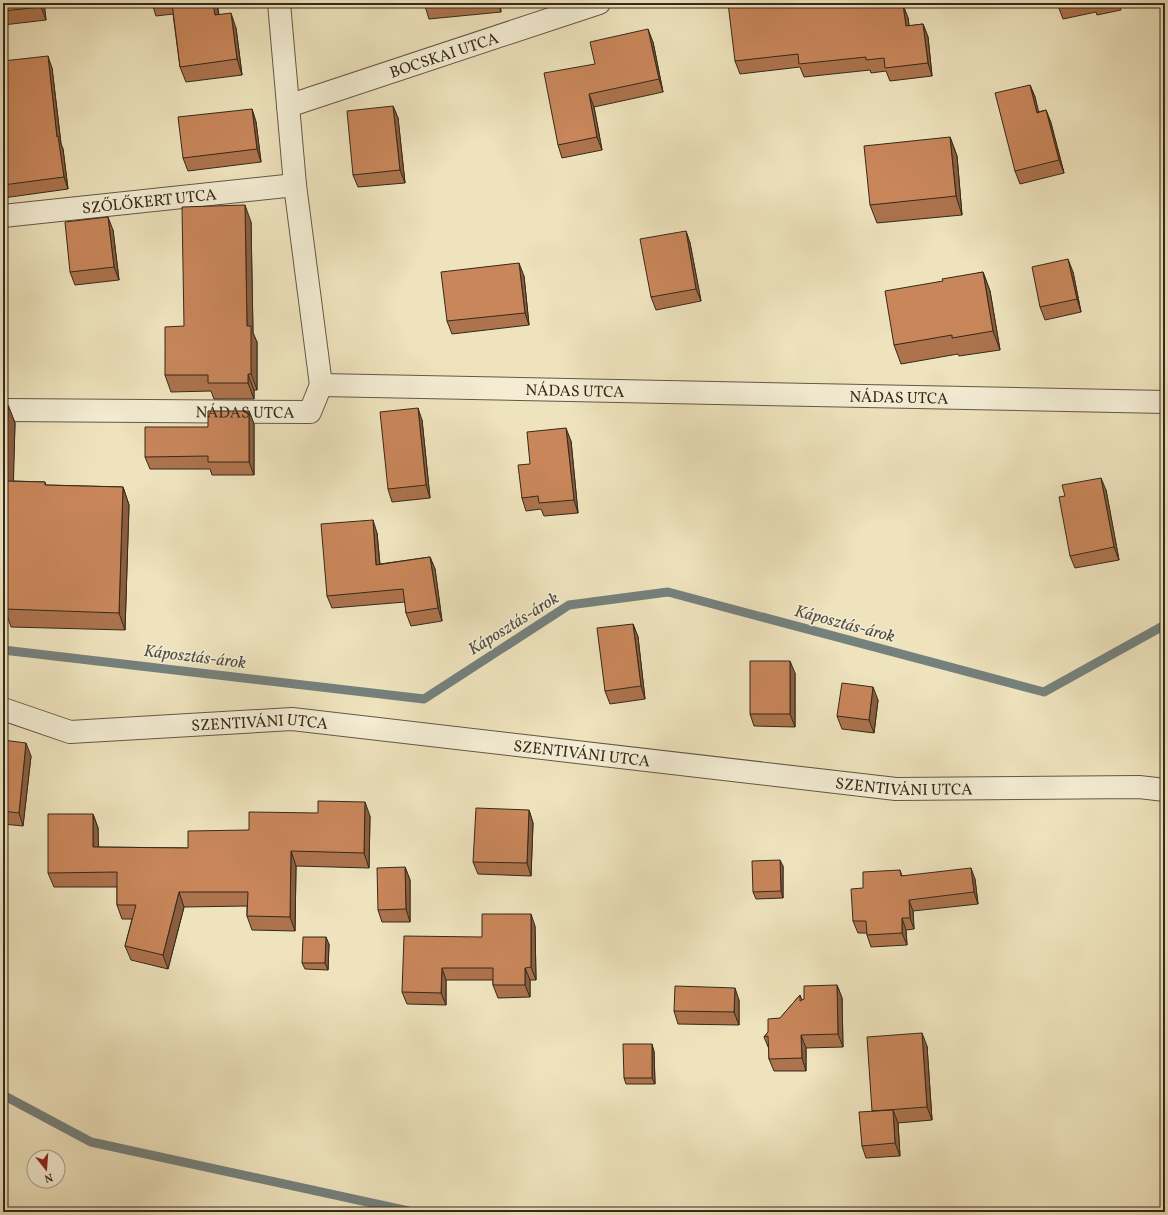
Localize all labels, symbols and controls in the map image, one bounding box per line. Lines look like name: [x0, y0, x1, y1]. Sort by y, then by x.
street label: BOCSKAI UTCA: [387, 28, 502, 85]
street label: SZŐLŐKERT UTCA: [81, 184, 218, 221]
street label: NÁDAS UTCA: [525, 380, 625, 404]
street label: NÁDAS UTCA: [849, 387, 949, 411]
street label: NÁDAS UTCA: [195, 402, 295, 425]
water label: Káposztás-árok: [464, 587, 564, 661]
water label: Káposztás-árok: [792, 600, 897, 649]
water label: Káposztás-árok: [142, 640, 247, 675]
street label: SZENTIVÁNI UTCA: [191, 709, 329, 738]
street label: SZENTIVÁNI UTCA: [512, 736, 651, 773]
street label: SZENTIVÁNI UTCA: [834, 773, 973, 803]
north arrow: [26, 1149, 66, 1189]
text: N: [42, 1169, 55, 1185]

